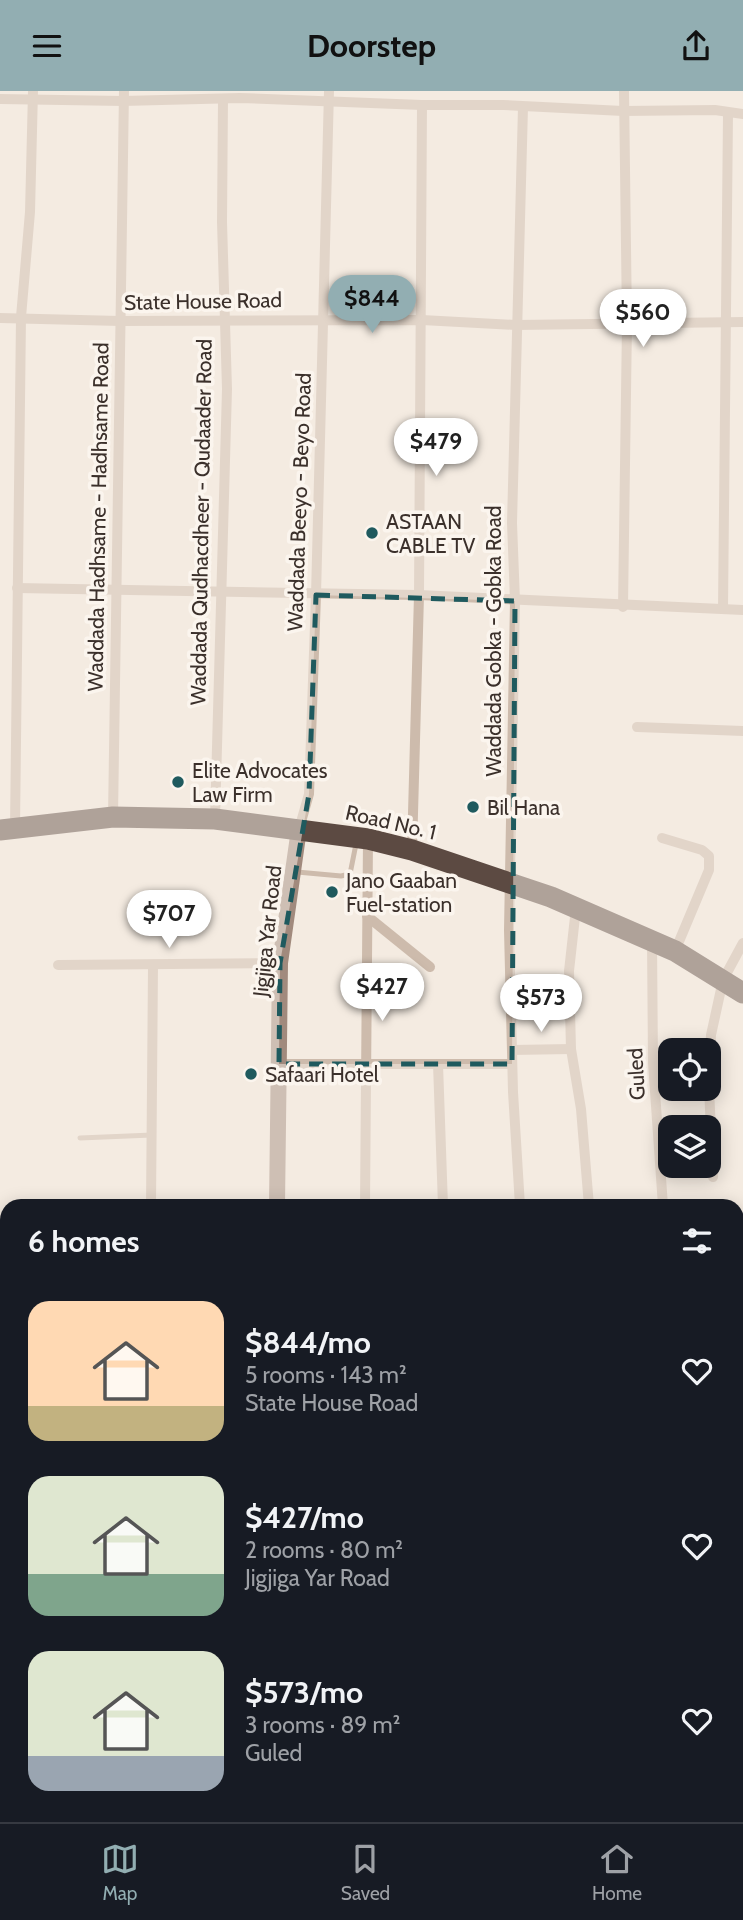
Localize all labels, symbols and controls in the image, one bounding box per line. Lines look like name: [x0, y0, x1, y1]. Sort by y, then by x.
text: Doorstep: [307, 26, 436, 65]
icon: menu: [28, 27, 66, 65]
icon: share: [677, 27, 715, 65]
pin: $844: [331, 275, 413, 335]
text: $844: [344, 284, 400, 312]
street label: State House Road: [124, 287, 282, 315]
pin: $560: [602, 289, 684, 349]
text: $560: [616, 298, 670, 326]
street label: Waddada Qudhacdheer - Qudaader Road: [185, 339, 217, 705]
street label: Waddada Hadhsame - Hadhsame Road: [82, 342, 114, 692]
street label: Waddada Beeyo - Beyo Road: [282, 372, 316, 632]
pin: $479: [395, 419, 477, 478]
text: $479: [410, 427, 462, 455]
street label: Waddada Gobka - Gobka Road: [481, 506, 506, 776]
place label: ASTAAN CABLE TV: [386, 509, 475, 558]
marker: ASTAAN CABLE TV: [364, 525, 380, 541]
place label: Elite Advocates Law Firm: [192, 758, 328, 807]
marker: Elite Advocates Law Firm: [170, 774, 186, 790]
place label: Bil Hana: [487, 795, 560, 820]
street label: Road No. 1: [343, 799, 439, 845]
marker: Bil Hana: [465, 799, 481, 815]
street label: Jigjiga Yar Road: [248, 864, 287, 999]
place label: Jano Gaaban Fuel-station: [345, 868, 457, 917]
marker: Jano Gaaban Fuel-station: [324, 884, 340, 900]
pin: $707: [128, 891, 210, 950]
text: $707: [143, 899, 195, 927]
pin: $427: [341, 963, 423, 1023]
text: $427: [356, 972, 408, 1000]
pin: $573: [500, 975, 582, 1034]
text: $573: [516, 983, 566, 1011]
map controls: [658, 1038, 721, 1178]
button: locate: [658, 1038, 721, 1101]
street label: Guled: [622, 1047, 650, 1101]
place label: Safaari Hotel: [265, 1062, 379, 1087]
marker: Safaari Hotel: [243, 1066, 259, 1082]
button: layers: [658, 1115, 721, 1178]
icon: filters: [678, 1222, 716, 1260]
text: 6 homes: [28, 1223, 139, 1260]
text: $844/mo: [245, 1324, 371, 1361]
icon: home: [84, 1329, 168, 1413]
icon: heart: [678, 1352, 716, 1390]
text: 5 rooms · 143 m²: [245, 1361, 407, 1389]
text: State House Road: [245, 1389, 418, 1417]
text: $427/mo: [245, 1499, 364, 1536]
icon: home: [84, 1504, 168, 1588]
icon: heart: [678, 1527, 716, 1565]
text: 2 rooms · 80 m²: [245, 1536, 403, 1564]
text: Jigjiga Yar Road: [245, 1564, 390, 1592]
text: $573/mo: [245, 1674, 363, 1711]
icon: home: [84, 1679, 168, 1763]
icon: heart: [678, 1702, 716, 1740]
text: 3 rooms · 89 m²: [245, 1711, 400, 1739]
text: Guled: [245, 1739, 302, 1767]
tab: Map: [101, 1840, 139, 1905]
tab: Saved: [341, 1840, 390, 1905]
tab: Home: [592, 1840, 642, 1905]

